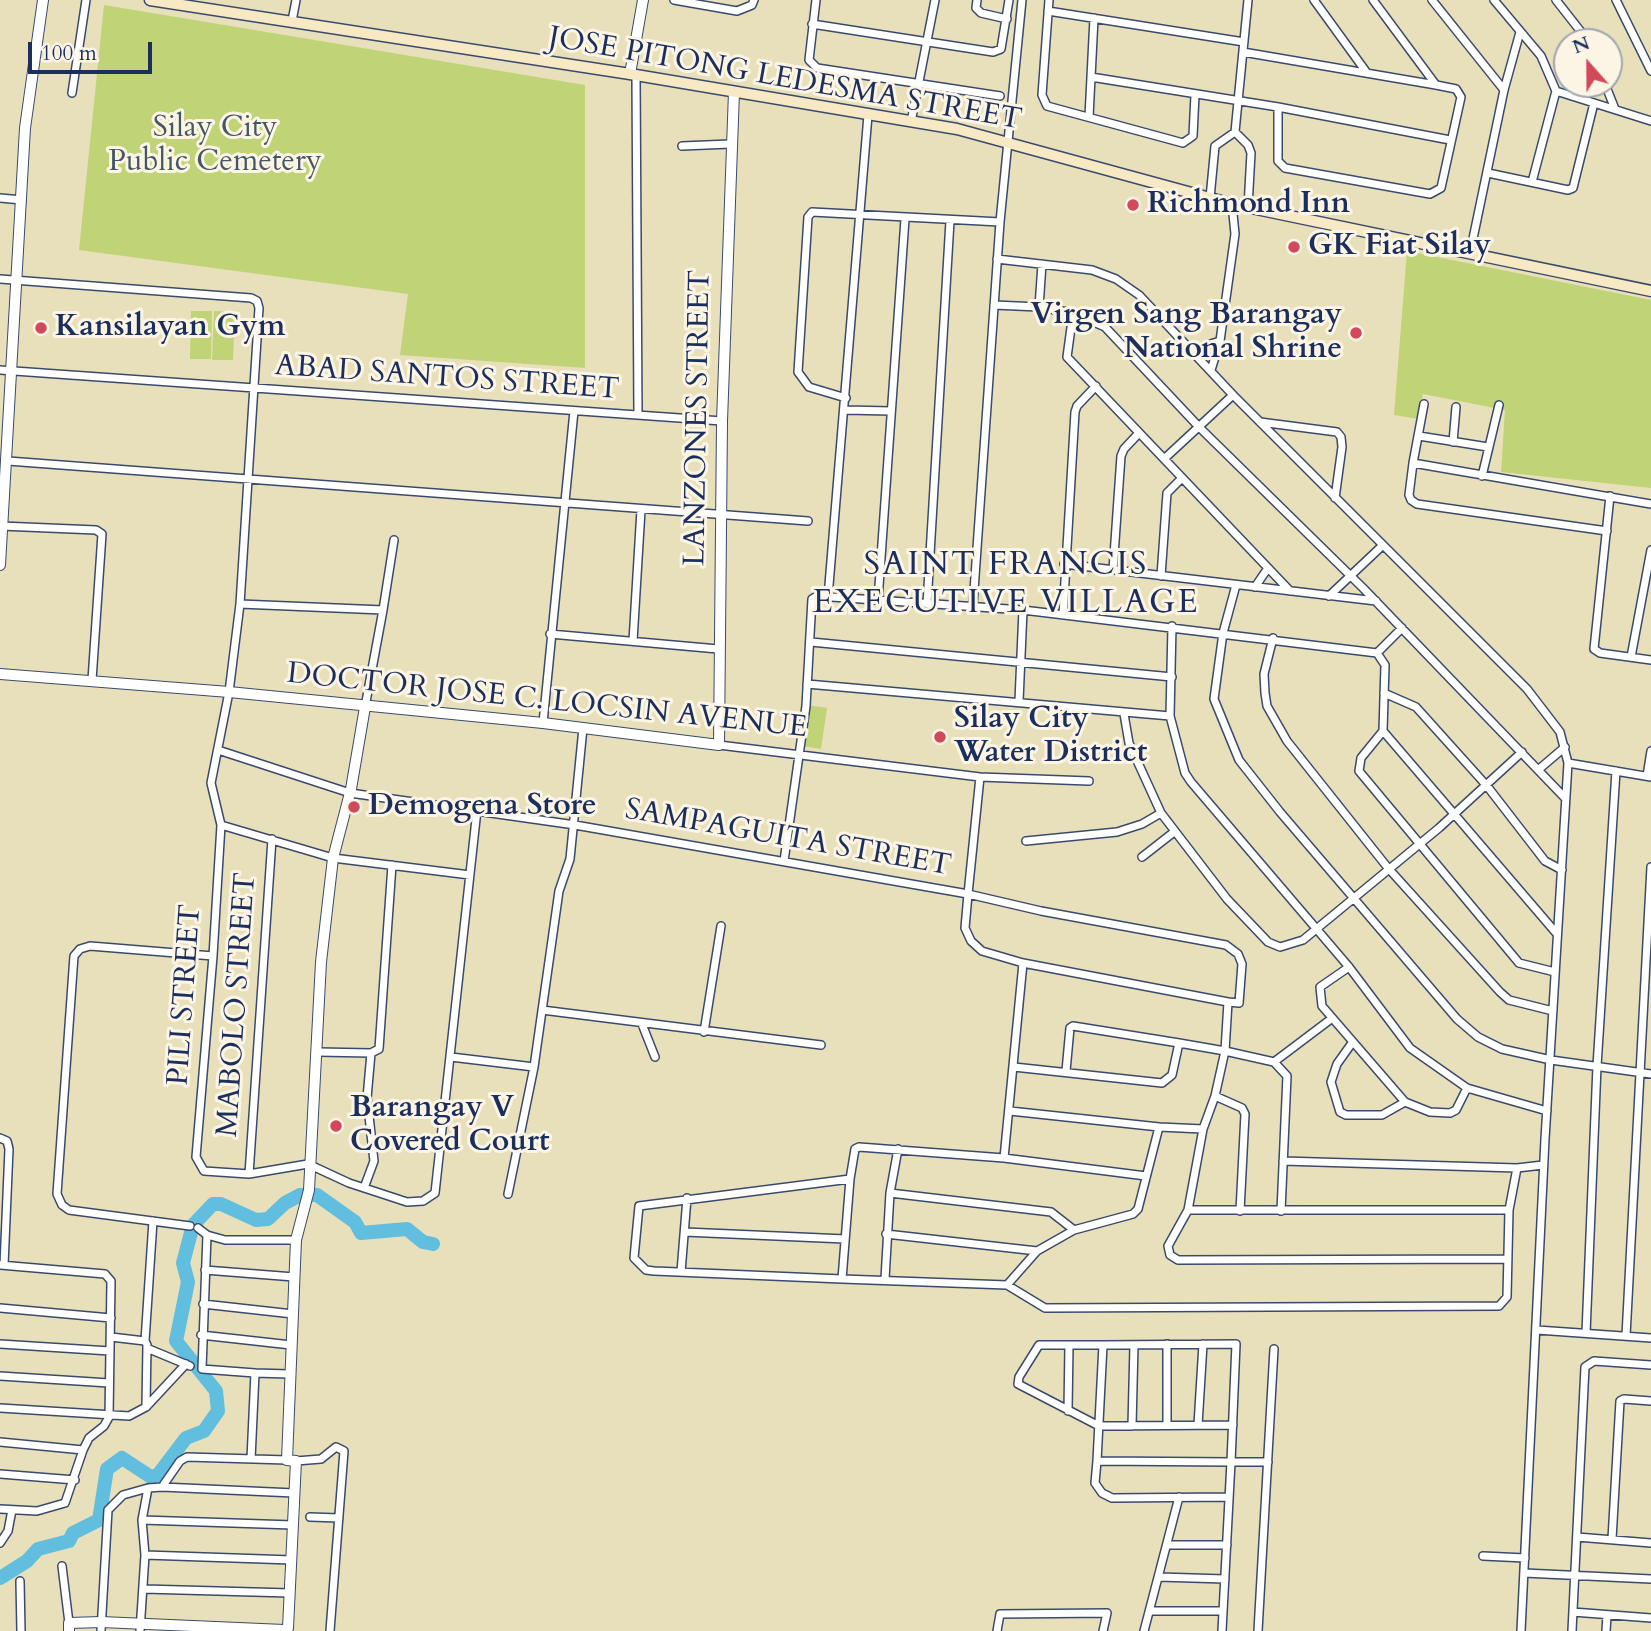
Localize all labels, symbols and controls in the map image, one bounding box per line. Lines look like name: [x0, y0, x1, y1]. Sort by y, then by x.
street label: JOSE PITONG LEDESMA STREET: [545, 21, 1025, 139]
scale bar: [32, 28, 156, 72]
north arrow: [1553, 28, 1623, 98]
text: N: [1569, 30, 1594, 60]
text: 100 m: [41, 39, 97, 68]
park label: Silay City Public Cemetery: [108, 111, 322, 182]
place label: Richmond Inn: [1147, 187, 1350, 223]
marker: Richmond Inn: [1125, 197, 1141, 213]
place label: GK Fiat Silay: [1308, 229, 1491, 265]
marker: GK Fiat Silay: [1286, 239, 1302, 255]
street label: LANZONES STREET: [678, 269, 720, 567]
place label: Virgen Sang Barangay National Shrine: [1030, 298, 1342, 368]
place label: Kansilayan Gym: [55, 310, 285, 346]
marker: Kansilayan Gym: [33, 320, 49, 336]
marker: Virgen Sang Barangay National Shrine: [1348, 325, 1364, 341]
street label: ABAD SANTOS STREET: [273, 349, 621, 409]
district label: SAINT FRANCIS EXECUTIVE VILLAGE: [815, 546, 1197, 624]
street label: DOCTOR JOSE C. LOCSIN AVENUE: [285, 657, 809, 747]
place label: Silay City Water District: [954, 702, 1147, 772]
marker: Silay City Water District: [932, 729, 948, 745]
place label: Demogena Store: [368, 789, 597, 825]
street label: SAMPAGUITA STREET: [622, 793, 954, 885]
marker: Demogena Store: [346, 799, 362, 815]
street label: MABOLO STREET: [211, 872, 265, 1138]
street label: PILI STREET: [162, 903, 210, 1087]
place label: Barangay V Covered Court: [350, 1091, 550, 1162]
marker: Barangay V Covered Court: [328, 1118, 344, 1134]

